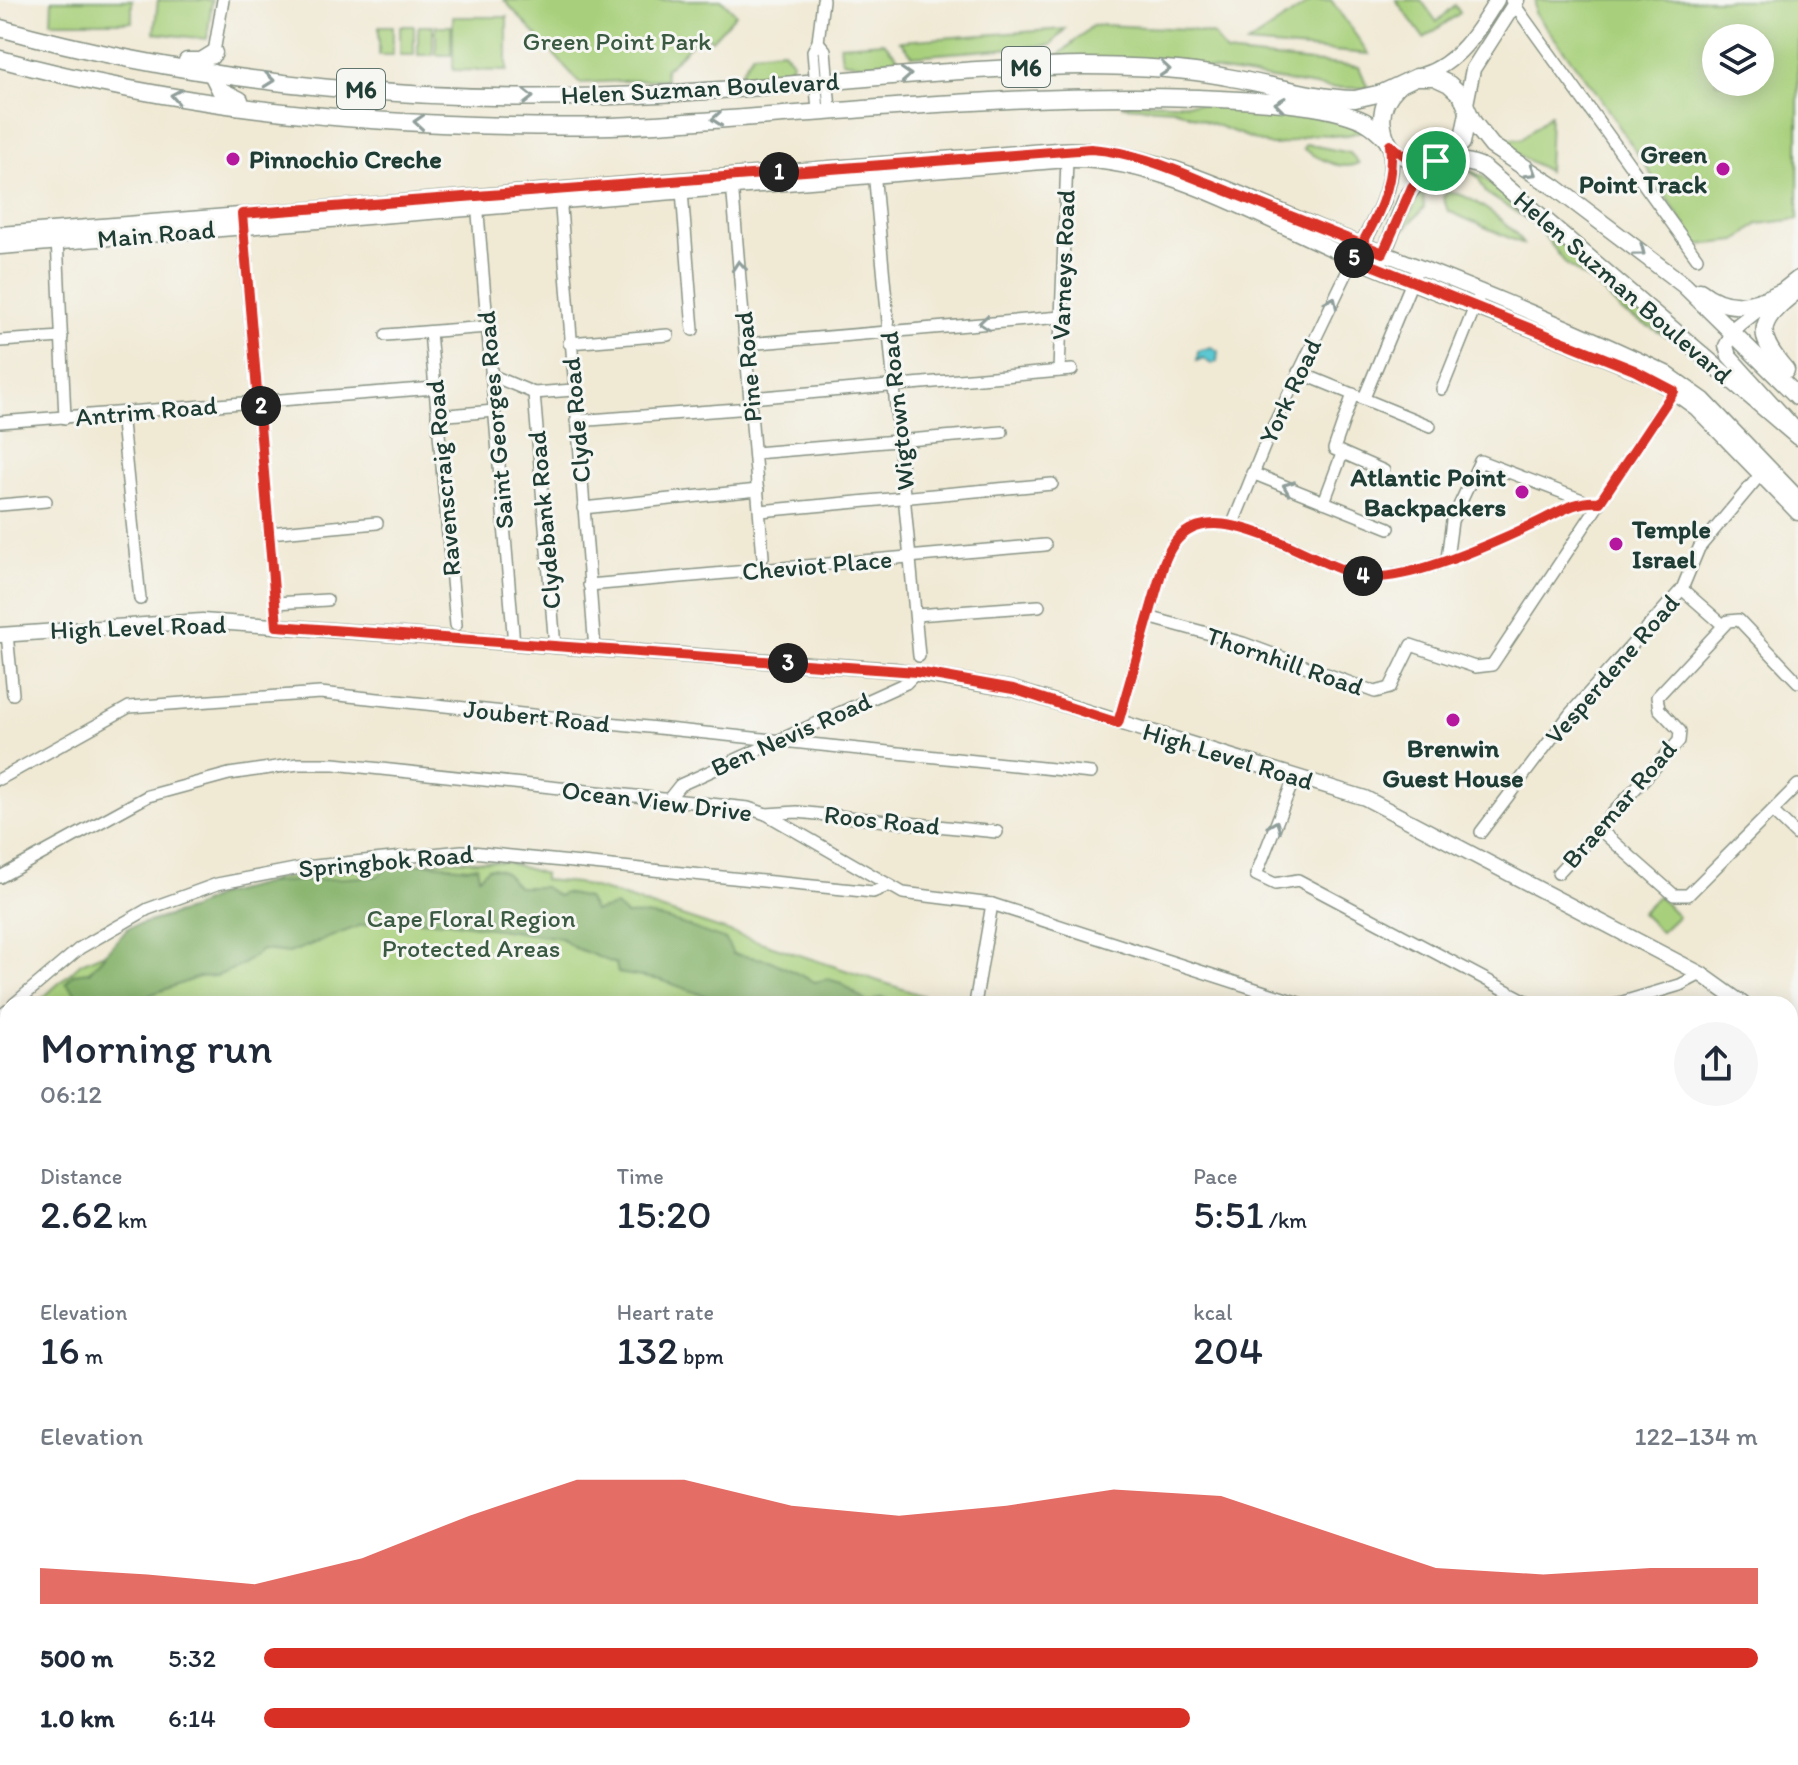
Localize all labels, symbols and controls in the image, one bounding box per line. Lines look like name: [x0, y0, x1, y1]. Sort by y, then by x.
map controls: [1702, 24, 1774, 96]
button: layers: [1702, 24, 1774, 96]
park label: Green Point Park: [522, 25, 712, 57]
road number: M6: [1002, 47, 1050, 87]
one-way arrow: [1159, 60, 1172, 77]
street label: Helen Suzman Boulevard: [560, 65, 840, 111]
one-way arrow: [900, 67, 913, 84]
road number: M6: [337, 69, 385, 109]
one-way arrow: [263, 71, 276, 88]
one-way arrow: [522, 88, 535, 106]
one-way arrow: [169, 89, 183, 106]
one-way arrow: [1273, 96, 1286, 113]
one-way arrow: [710, 110, 723, 127]
one-way arrow: [412, 114, 425, 131]
pin: [1402, 127, 1470, 195]
place label: Green Point Track: [1579, 138, 1708, 200]
icon: arrive: [1414, 139, 1458, 183]
place label: Pinnochio Creche: [249, 143, 442, 175]
marker: Pinnochio Creche: [224, 150, 242, 168]
pin: 1: [759, 152, 799, 192]
text: 1: [774, 158, 784, 185]
marker: Green Point Track: [1714, 160, 1732, 178]
one-way arrow: [1522, 163, 1537, 178]
street label: Helen Suzman Boulevard: [1507, 183, 1739, 391]
street label: Varneys Road: [1044, 189, 1082, 341]
street label: Main Road: [96, 213, 216, 255]
pin: 5: [1334, 238, 1374, 278]
one-way arrow: [1631, 241, 1645, 255]
text: 5: [1348, 244, 1360, 271]
one-way arrow: [731, 259, 748, 272]
one-way arrow: [1322, 296, 1338, 311]
street label: Saint Georges Road: [470, 310, 520, 530]
street label: Pine Road: [727, 310, 769, 424]
one-way arrow: [977, 314, 990, 331]
street label: Wigtown Road: [873, 330, 921, 492]
street label: York Road: [1252, 333, 1328, 449]
street label: Clyde Road: [555, 355, 597, 484]
street label: Ravenscraig Road: [418, 378, 468, 578]
pin: 2: [241, 386, 281, 426]
street label: Antrim Road: [74, 389, 218, 433]
text: 2: [255, 392, 267, 419]
street label: Clydebank Road: [520, 429, 568, 611]
place label: Atlantic Point Backpackers: [1350, 461, 1506, 523]
one-way arrow: [1282, 481, 1296, 497]
marker: Atlantic Point Backpackers: [1513, 483, 1531, 501]
place label: Temple Israel: [1631, 513, 1711, 575]
marker: Temple Israel: [1607, 535, 1625, 553]
street label: Cheviot Place: [741, 542, 893, 588]
pin: 4: [1343, 556, 1383, 596]
text: 4: [1356, 562, 1370, 589]
street label: Vesperdene Road: [1538, 587, 1686, 751]
street label: High Level Road: [49, 608, 227, 646]
street label: Thornhill Road: [1202, 619, 1369, 703]
pin: 3: [768, 643, 808, 683]
text: 3: [782, 649, 794, 676]
street label: Ben Nevis Road: [706, 684, 877, 784]
street label: Joubert Road: [462, 692, 613, 740]
marker: Brenwin Guest House: [1444, 711, 1462, 729]
street label: High Level Road: [1139, 715, 1317, 797]
place label: Brenwin Guest House: [1382, 732, 1524, 794]
street label: Braemar Road: [1555, 733, 1684, 875]
street label: Ocean View Drive: [560, 773, 754, 829]
street label: Roos Road: [823, 798, 942, 842]
one-way arrow: [1266, 820, 1282, 834]
street label: Springbok Road: [297, 837, 476, 885]
park label: Cape Floral Region Protected Areas: [366, 902, 576, 964]
text: Morning run: [40, 1021, 273, 1074]
button: share: [1674, 1022, 1758, 1106]
text: 06:12: [40, 1078, 102, 1110]
text: Distance: [40, 1163, 122, 1190]
text: Time: [617, 1163, 664, 1190]
text: Pace: [1193, 1163, 1237, 1190]
text: 2.62: [40, 1190, 113, 1238]
text: 15:20: [617, 1190, 712, 1238]
text: 5:51: [1193, 1190, 1264, 1238]
text: km: [113, 1207, 147, 1234]
text: /km: [1264, 1207, 1307, 1234]
text: Elevation: [40, 1299, 127, 1326]
text: Heart rate: [617, 1299, 714, 1326]
text: kcal: [1193, 1299, 1232, 1326]
text: 16: [40, 1326, 80, 1374]
text: 132: [617, 1326, 678, 1374]
text: 204: [1193, 1326, 1263, 1374]
text: m: [80, 1343, 103, 1370]
text: bpm: [678, 1343, 724, 1370]
text: Elevation: [40, 1420, 143, 1452]
text: 122–134 m: [1634, 1420, 1758, 1452]
text: 500 m: [40, 1642, 113, 1674]
text: 5:32: [168, 1642, 216, 1674]
text: 1.0 km: [40, 1702, 115, 1734]
text: 6:14: [168, 1702, 216, 1734]

